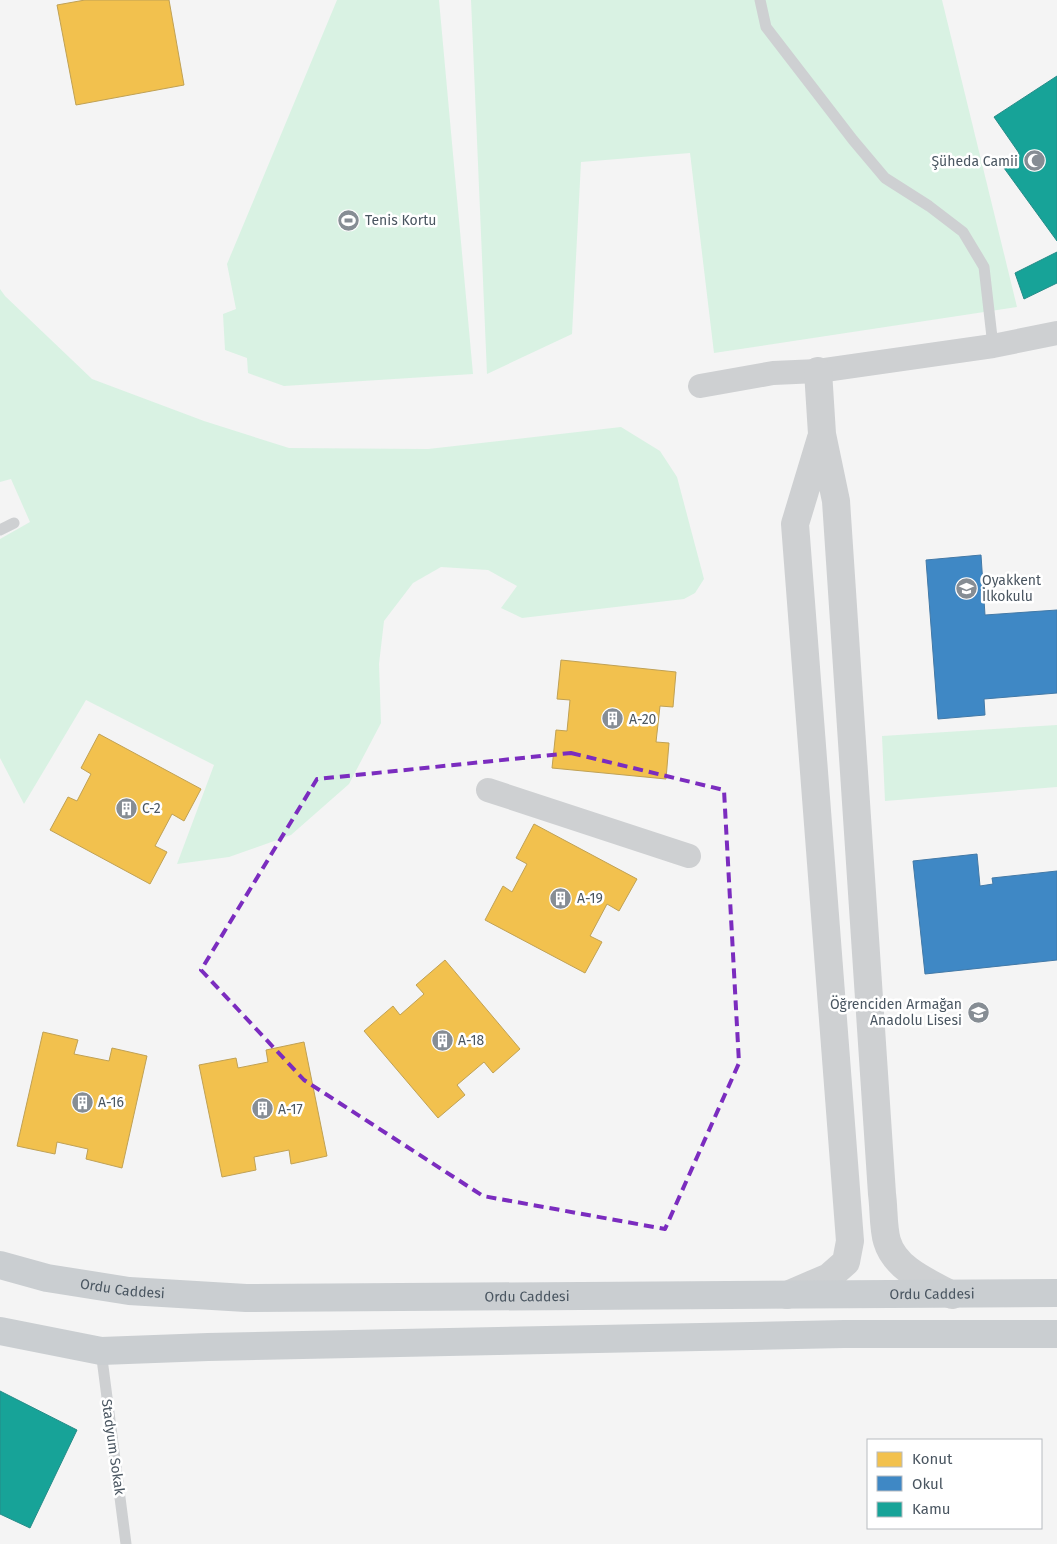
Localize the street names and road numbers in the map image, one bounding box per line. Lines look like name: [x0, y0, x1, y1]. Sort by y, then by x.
street label: Ordu Caddesi: [79, 1275, 165, 1302]
street label: Ordu Caddesi: [889, 1285, 975, 1303]
street label: Ordu Caddesi: [484, 1288, 570, 1305]
street label: Stadyum Sokak: [98, 1398, 128, 1497]

